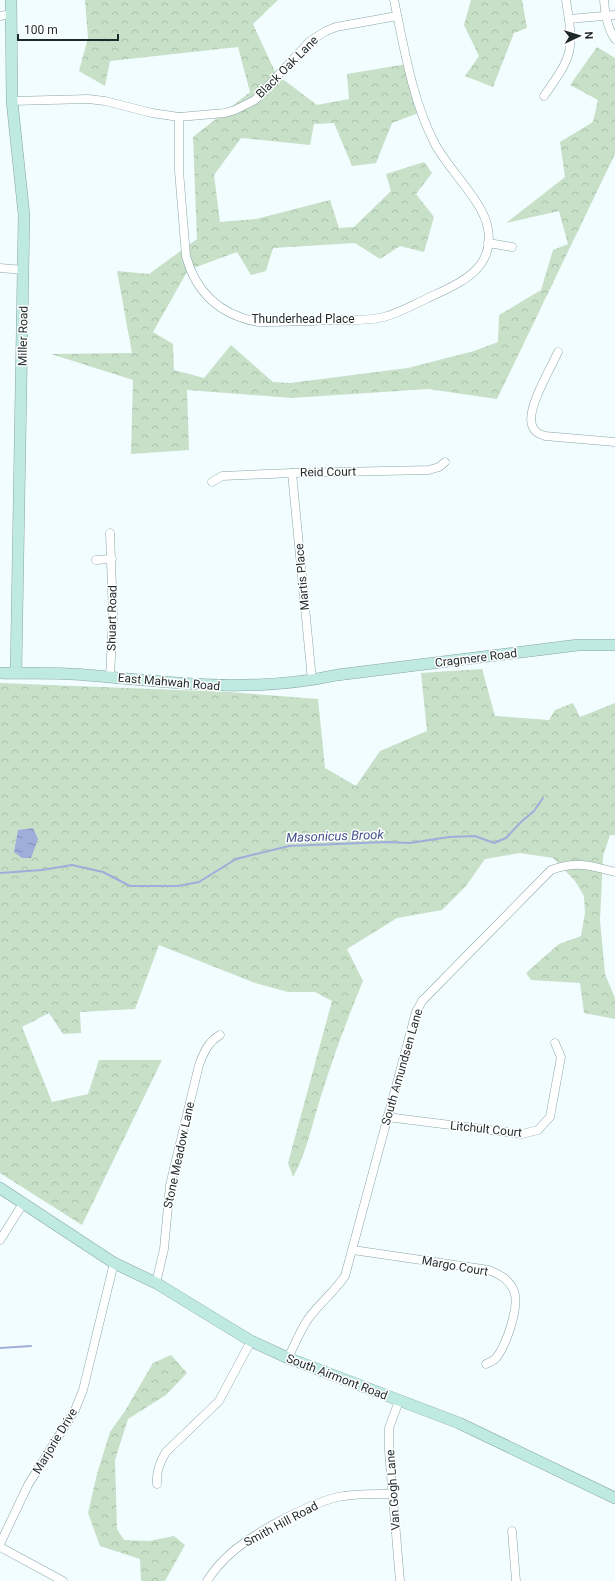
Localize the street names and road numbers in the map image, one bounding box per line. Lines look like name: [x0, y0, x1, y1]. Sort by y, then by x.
street label: Black Oak Lane: [253, 33, 321, 101]
street label: Miller Road: [15, 306, 31, 366]
street label: Thunderhead Place: [251, 312, 355, 326]
street label: Reid Court: [300, 465, 356, 479]
street label: Martis Place: [292, 543, 312, 611]
street label: Shuart Road: [104, 585, 120, 651]
street label: Cragmere Road: [434, 646, 518, 670]
street label: East Mahwah Road: [117, 671, 221, 693]
street label: South Amundsen Lane: [379, 1007, 425, 1127]
street label: Stone Meadow Lane: [161, 1100, 197, 1210]
street label: Litchult Court: [449, 1118, 523, 1140]
street label: Margo Court: [421, 1253, 489, 1279]
street label: South Airmont Road: [284, 1351, 390, 1403]
street label: Marjorie Drive: [30, 1406, 80, 1476]
street label: Van Gogh Lane: [383, 1449, 403, 1531]
street label: Smith Hill Road: [242, 1499, 320, 1549]

